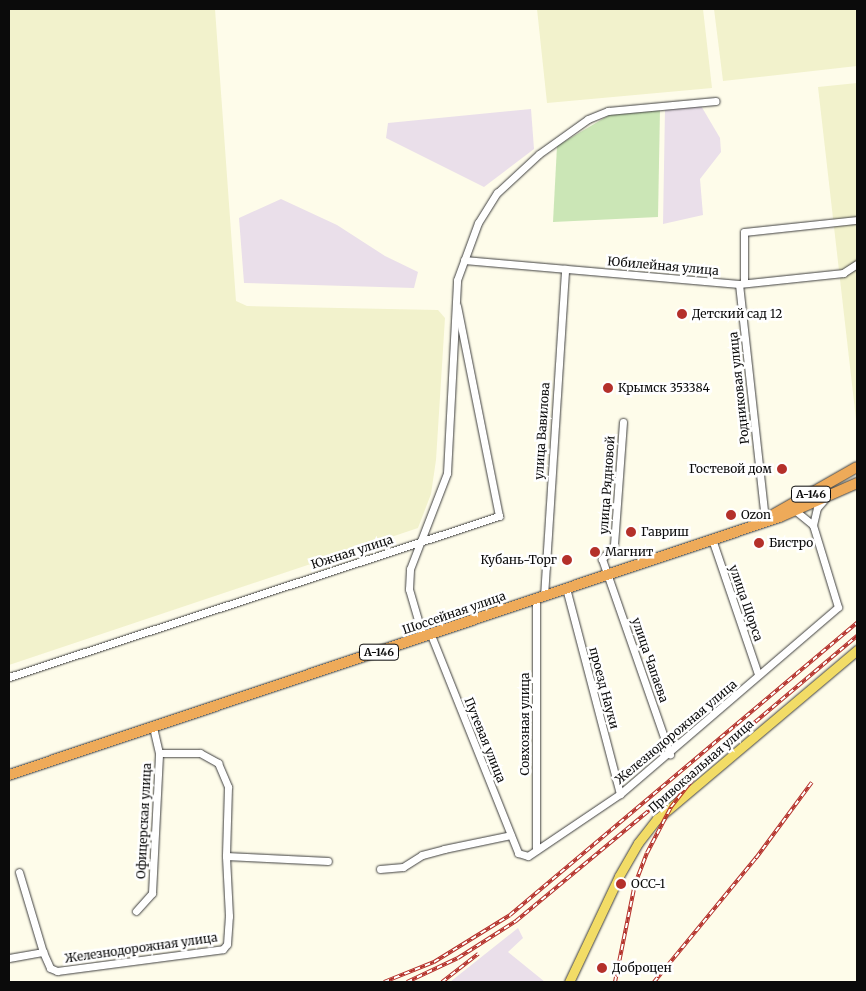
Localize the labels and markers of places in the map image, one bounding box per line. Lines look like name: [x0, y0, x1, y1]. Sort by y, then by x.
place label: Детский сад 12: [692, 307, 782, 321]
marker: Детский сад 12: [676, 308, 688, 320]
place label: Крымск 353384: [618, 381, 710, 395]
marker: Крымск 353384: [602, 382, 614, 394]
place label: Гостевой дом: [689, 462, 772, 476]
marker: Гостевой дом: [776, 463, 788, 475]
place label: Ozon: [741, 508, 771, 522]
marker: Ozon: [725, 509, 737, 521]
place label: Гавриш: [641, 525, 689, 539]
marker: Гавриш: [625, 526, 637, 538]
place label: Бистро: [769, 536, 813, 550]
marker: Бистро: [753, 537, 765, 549]
place label: Магнит: [605, 545, 653, 559]
marker: Магнит: [589, 546, 601, 558]
place label: Кубань-Торг: [480, 553, 557, 567]
marker: Кубань-Торг: [561, 554, 573, 566]
place label: ОСС-1: [631, 877, 665, 891]
marker: ОСС-1: [615, 878, 627, 890]
place label: Доброцен: [612, 961, 672, 975]
marker: Доброцен: [596, 962, 608, 974]

